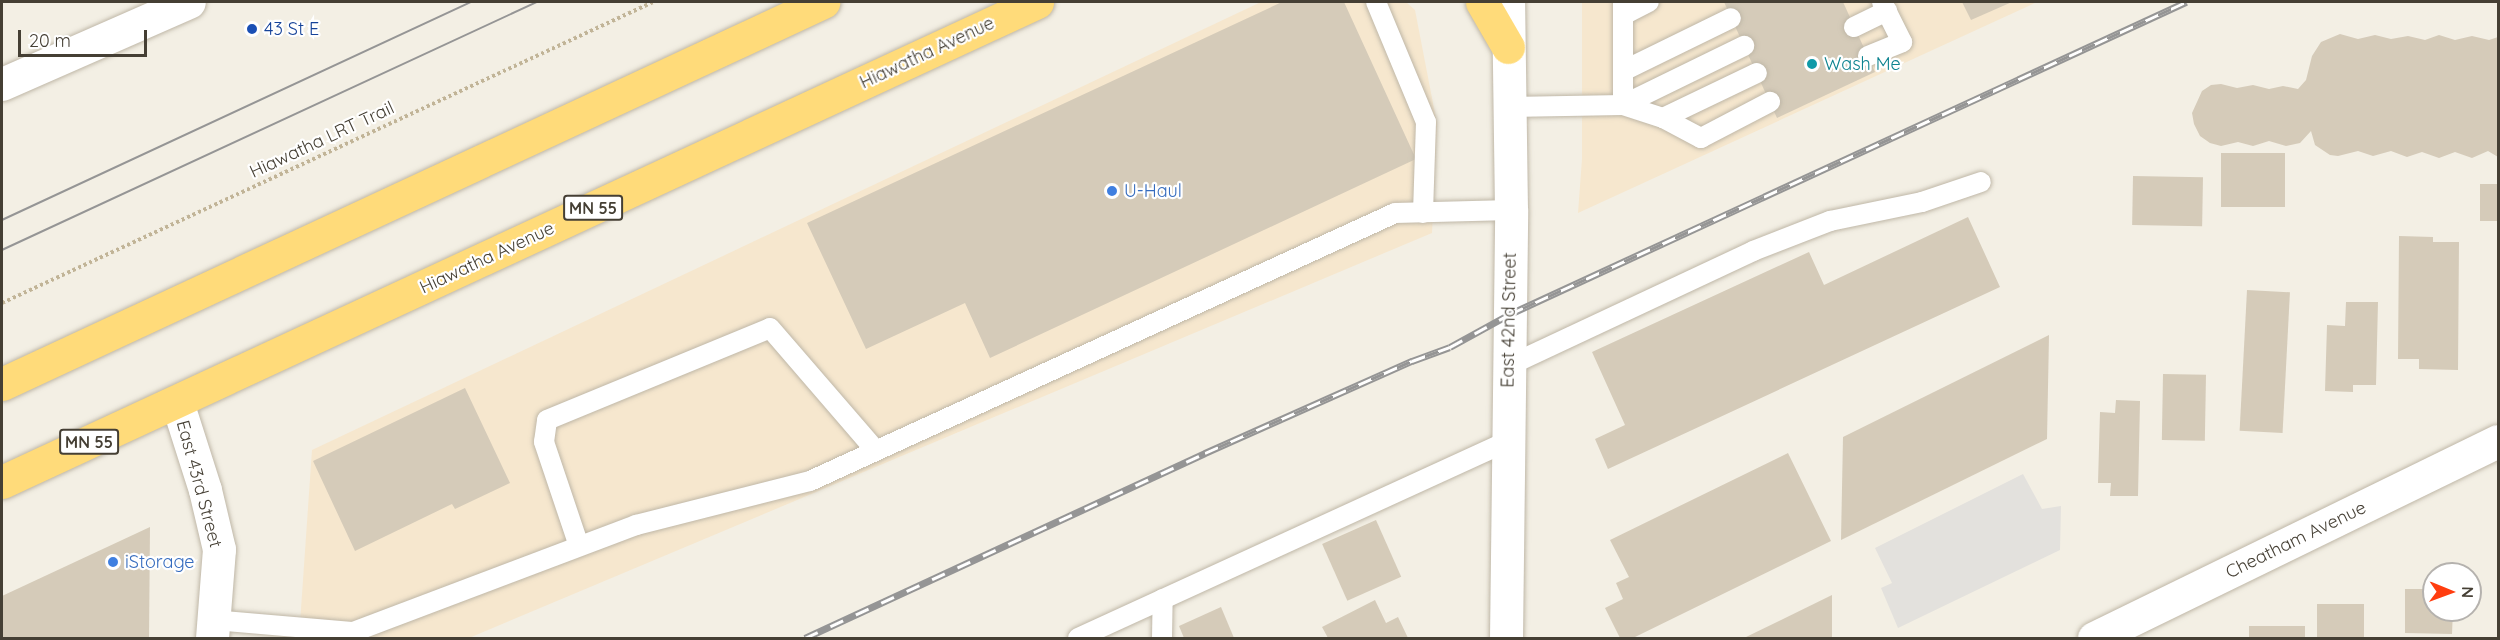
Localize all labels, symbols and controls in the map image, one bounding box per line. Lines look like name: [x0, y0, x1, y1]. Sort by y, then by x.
street label: Hiawatha Avenue: [856, 12, 998, 94]
scale bar: [21, 18, 150, 56]
place label: 43 St E: [264, 18, 319, 40]
marker: 43 St E: [245, 22, 259, 36]
text: 20 m: [29, 29, 71, 52]
place label: Wash Me: [1824, 53, 1901, 75]
marker: Wash Me: [1805, 57, 1819, 71]
street label: Hiawatha LRT Trail: [246, 97, 398, 183]
place label: U-Haul: [1124, 180, 1182, 202]
marker: U-Haul: [1105, 184, 1119, 198]
road number: MN 55: [563, 195, 623, 221]
street label: Hiawatha Avenue: [416, 217, 558, 299]
street label: East 42nd Street: [1497, 252, 1521, 388]
street label: East 43rd Street: [172, 418, 226, 550]
road number: MN 55: [59, 429, 119, 455]
street label: Cheatham Avenue: [2222, 497, 2370, 583]
place label: iStorage: [125, 551, 195, 573]
marker: iStorage: [106, 555, 120, 569]
north arrow: [2422, 562, 2482, 622]
text: N: [2458, 586, 2478, 598]

